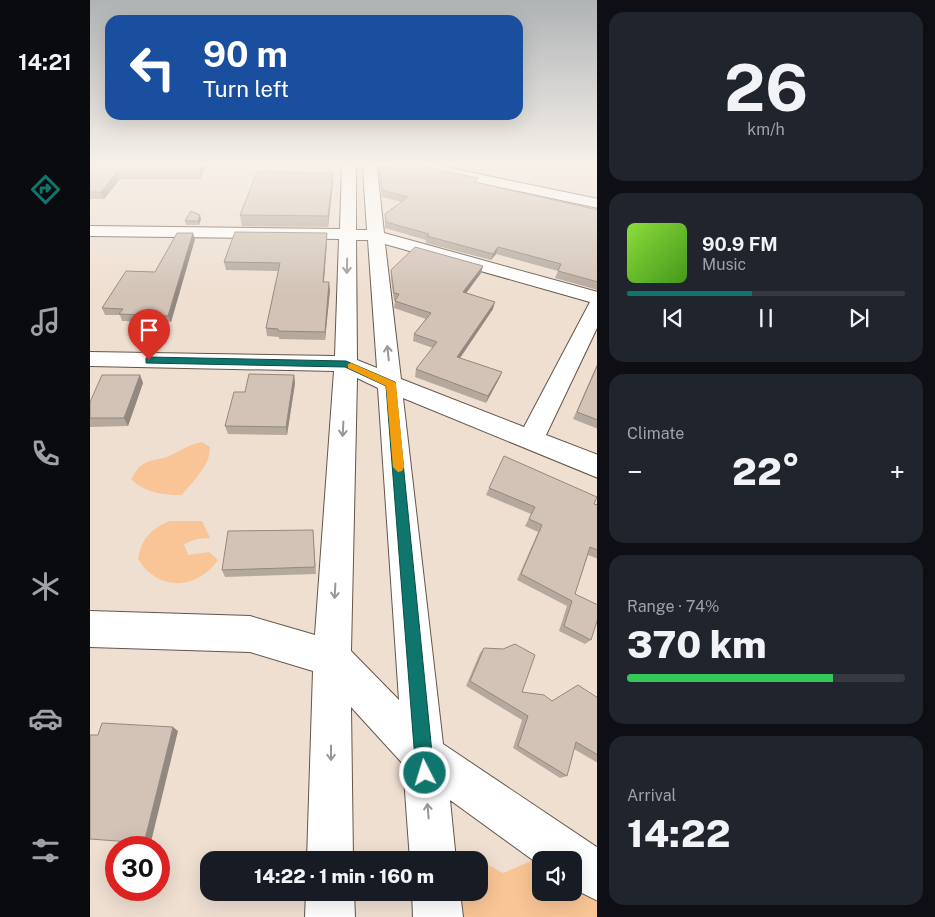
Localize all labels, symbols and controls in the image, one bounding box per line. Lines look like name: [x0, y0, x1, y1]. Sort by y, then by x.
text: 90 m: [203, 34, 288, 75]
icon: left: [120, 35, 185, 100]
text: 14:21: [18, 49, 72, 75]
text: 26: [724, 49, 808, 126]
text: Turn left: [203, 76, 289, 102]
text: km/h: [747, 120, 785, 139]
icon: directions: [28, 172, 63, 207]
text: 90.9 FM: [702, 233, 778, 255]
text: Music: [702, 255, 746, 274]
one-way arrow: [342, 258, 352, 274]
icon: music: [28, 304, 63, 339]
icon: previous: [659, 304, 687, 332]
icon: pause: [752, 304, 780, 332]
icon: next: [845, 304, 873, 332]
pin: [128, 309, 170, 360]
icon: arrive: [135, 316, 163, 344]
one-way arrow: [383, 346, 393, 362]
one-way arrow: [339, 420, 348, 436]
text: Climate: [627, 424, 684, 443]
icon: phone: [28, 436, 63, 471]
text: 22°: [732, 449, 800, 494]
text: −: [627, 455, 643, 488]
text: +: [889, 455, 905, 488]
icon: climate: [28, 569, 63, 604]
one-way arrow: [331, 583, 340, 599]
text: Range · 74%: [627, 597, 719, 616]
text: 370 km: [627, 622, 767, 667]
icon: car: [28, 701, 63, 736]
one-way arrow: [326, 744, 336, 761]
position arrow: [398, 746, 450, 798]
text: Arrival: [627, 786, 676, 805]
one-way arrow: [424, 804, 433, 820]
text: 14:22: [627, 811, 730, 856]
icon: filters: [28, 833, 63, 868]
speed limit sign: 30: [105, 836, 170, 901]
map controls: [532, 851, 582, 901]
button: sound: [532, 851, 582, 901]
text: 14:22 · 1 min · 160 m: [254, 865, 434, 887]

